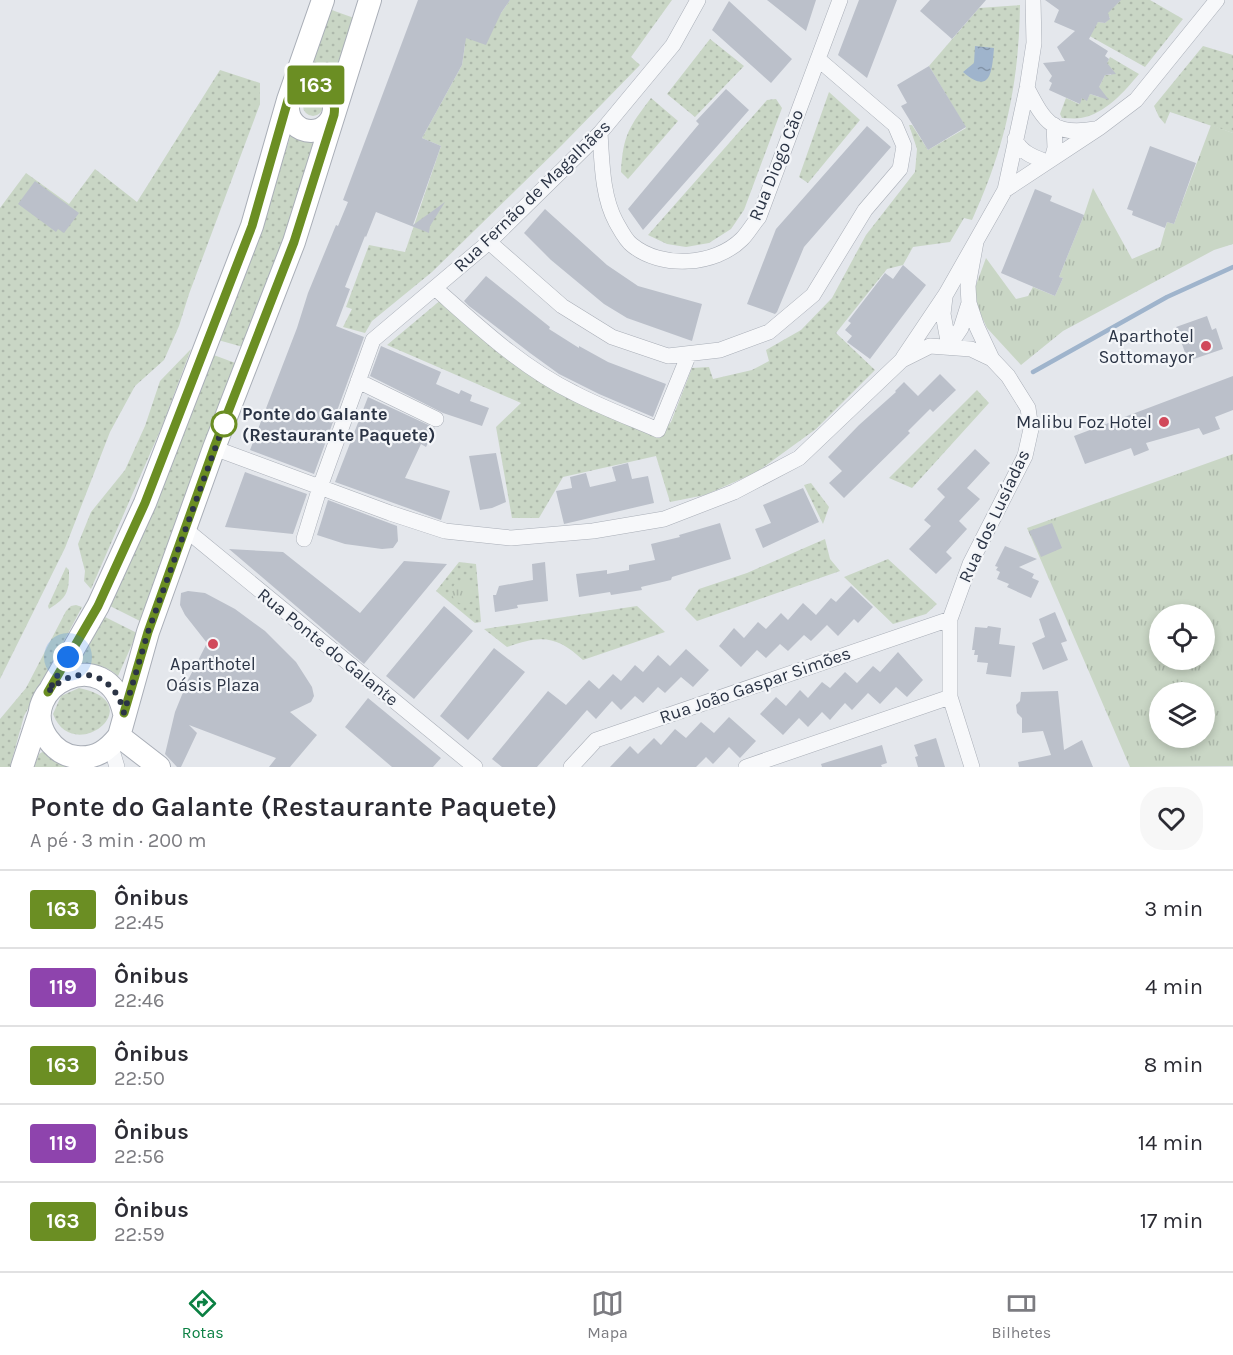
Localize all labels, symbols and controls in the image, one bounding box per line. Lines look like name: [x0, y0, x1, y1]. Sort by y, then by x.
line badge: 163: [282, 66, 350, 104]
text: 163: [299, 73, 333, 97]
street label: Rua Diogo Cão: [744, 106, 808, 224]
street label: Rua Fernão de Magalhães: [449, 115, 615, 277]
place label: Aparthotel Sottomayor: [1098, 325, 1194, 368]
marker: Aparthotel Sottomayor: [1199, 339, 1213, 353]
place label: Ponte do Galante (Restaurante Paquete): [242, 403, 435, 446]
marker: Ponte do Galante (Restaurante Paquete): [211, 411, 237, 437]
place label: Malibu Foz Hotel: [1016, 411, 1152, 433]
marker: Malibu Foz Hotel: [1157, 415, 1171, 429]
street label: Rua dos Lusíadas: [954, 446, 1034, 586]
street label: Rua Ponte do Galante: [253, 583, 403, 711]
map controls: [1149, 604, 1215, 748]
button: locate: [1149, 604, 1215, 670]
marker: Aparthotel Oásis Plaza: [206, 637, 220, 651]
your location: [53, 642, 83, 672]
street label: Rua João Gaspar Simões: [656, 642, 854, 728]
place label: Aparthotel Oásis Plaza: [166, 653, 260, 696]
button: layers: [1149, 682, 1215, 748]
button: heart: [1140, 787, 1203, 850]
text: Ponte do Galante (Restaurante Paquete): [30, 790, 557, 823]
text: A pé · 3 min · 200 m: [30, 829, 206, 852]
text: Ônibus: [114, 885, 189, 911]
text: 3 min: [1144, 896, 1203, 922]
text: 163: [46, 897, 80, 921]
text: 22:45: [114, 911, 164, 934]
text: Ônibus: [114, 963, 189, 989]
text: 4 min: [1145, 974, 1203, 1000]
text: 119: [49, 975, 77, 999]
text: 22:46: [114, 989, 164, 1012]
text: Ônibus: [114, 1041, 189, 1067]
text: 8 min: [1144, 1052, 1203, 1078]
text: 163: [46, 1053, 80, 1077]
text: 22:50: [114, 1067, 165, 1090]
text: Ônibus: [114, 1119, 189, 1145]
text: 14 min: [1138, 1130, 1203, 1156]
text: 119: [49, 1131, 77, 1155]
text: 22:56: [114, 1145, 165, 1168]
text: Ônibus: [114, 1197, 189, 1223]
text: 17 min: [1140, 1208, 1203, 1234]
text: 163: [46, 1209, 80, 1233]
text: 22:59: [114, 1223, 165, 1246]
tab: Rotas: [182, 1287, 224, 1342]
tab: Mapa: [587, 1287, 628, 1342]
tab: Bilhetes: [991, 1287, 1051, 1342]

